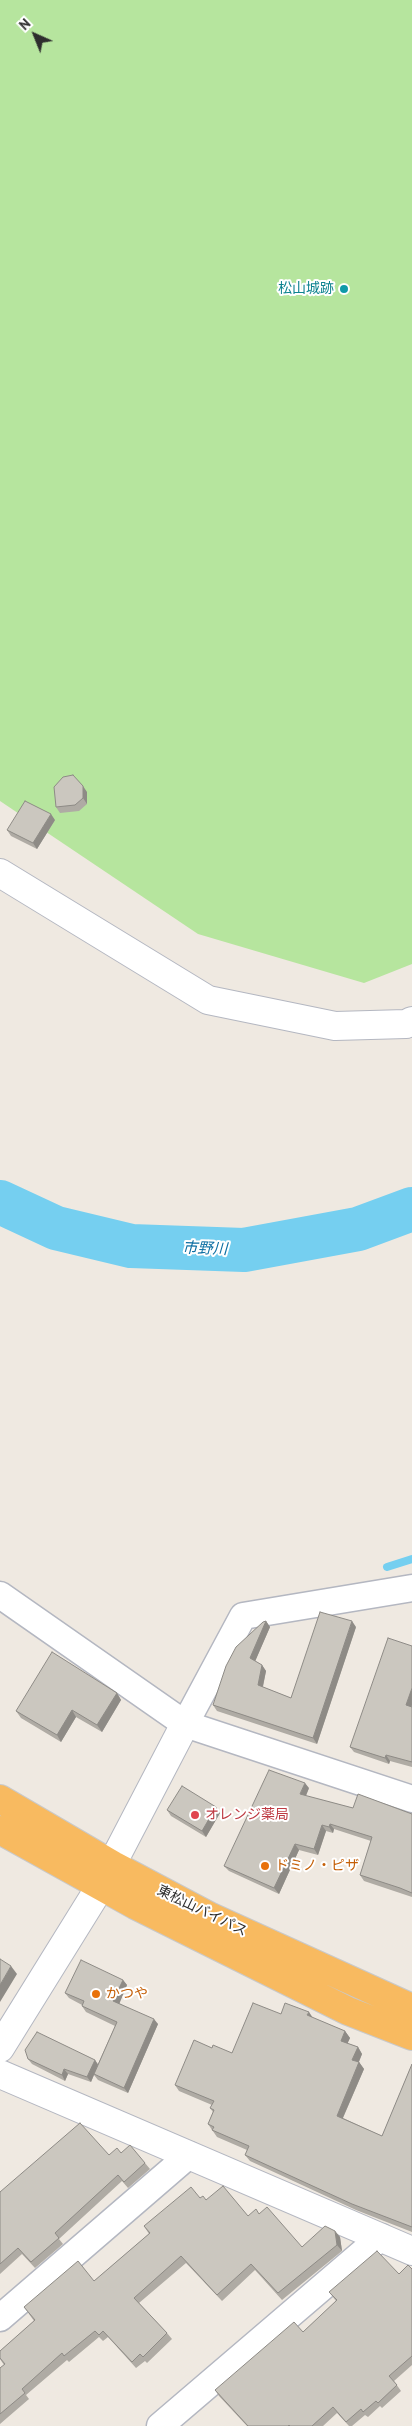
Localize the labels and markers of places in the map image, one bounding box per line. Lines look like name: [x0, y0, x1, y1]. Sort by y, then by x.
place label: 松山城跡: [278, 281, 334, 297]
marker: 松山城跡: [338, 283, 350, 295]
place label: オレンジ薬局: [205, 1807, 289, 1823]
marker: オレンジ薬局: [189, 1809, 201, 1821]
place label: ドミノ・ピザ: [275, 1858, 359, 1874]
marker: ドミノ・ピザ: [259, 1860, 271, 1872]
place label: かつや: [106, 1986, 148, 2002]
marker: かつや: [90, 1988, 102, 2000]

